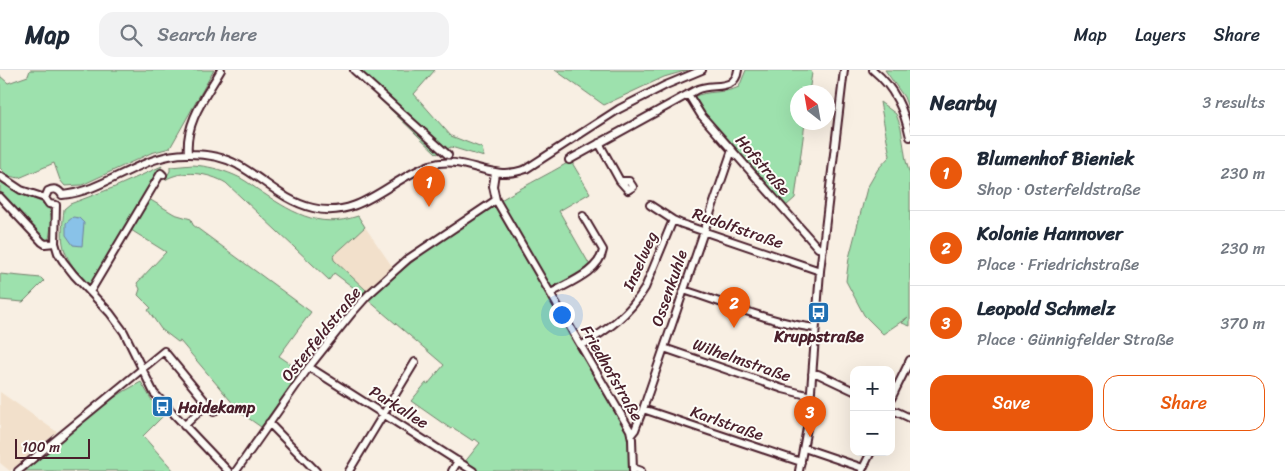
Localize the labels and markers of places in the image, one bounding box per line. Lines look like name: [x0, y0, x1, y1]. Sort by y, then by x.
pin: 1: [413, 166, 445, 207]
pin: 2: [718, 287, 750, 328]
bus stop icon: Kruppstraße: [807, 300, 831, 324]
place label: Kruppstraße: [773, 322, 864, 351]
place label: Haidekamp: [177, 393, 256, 422]
bus stop icon: Haidekamp: [150, 395, 174, 419]
pin: 3: [794, 396, 826, 437]

